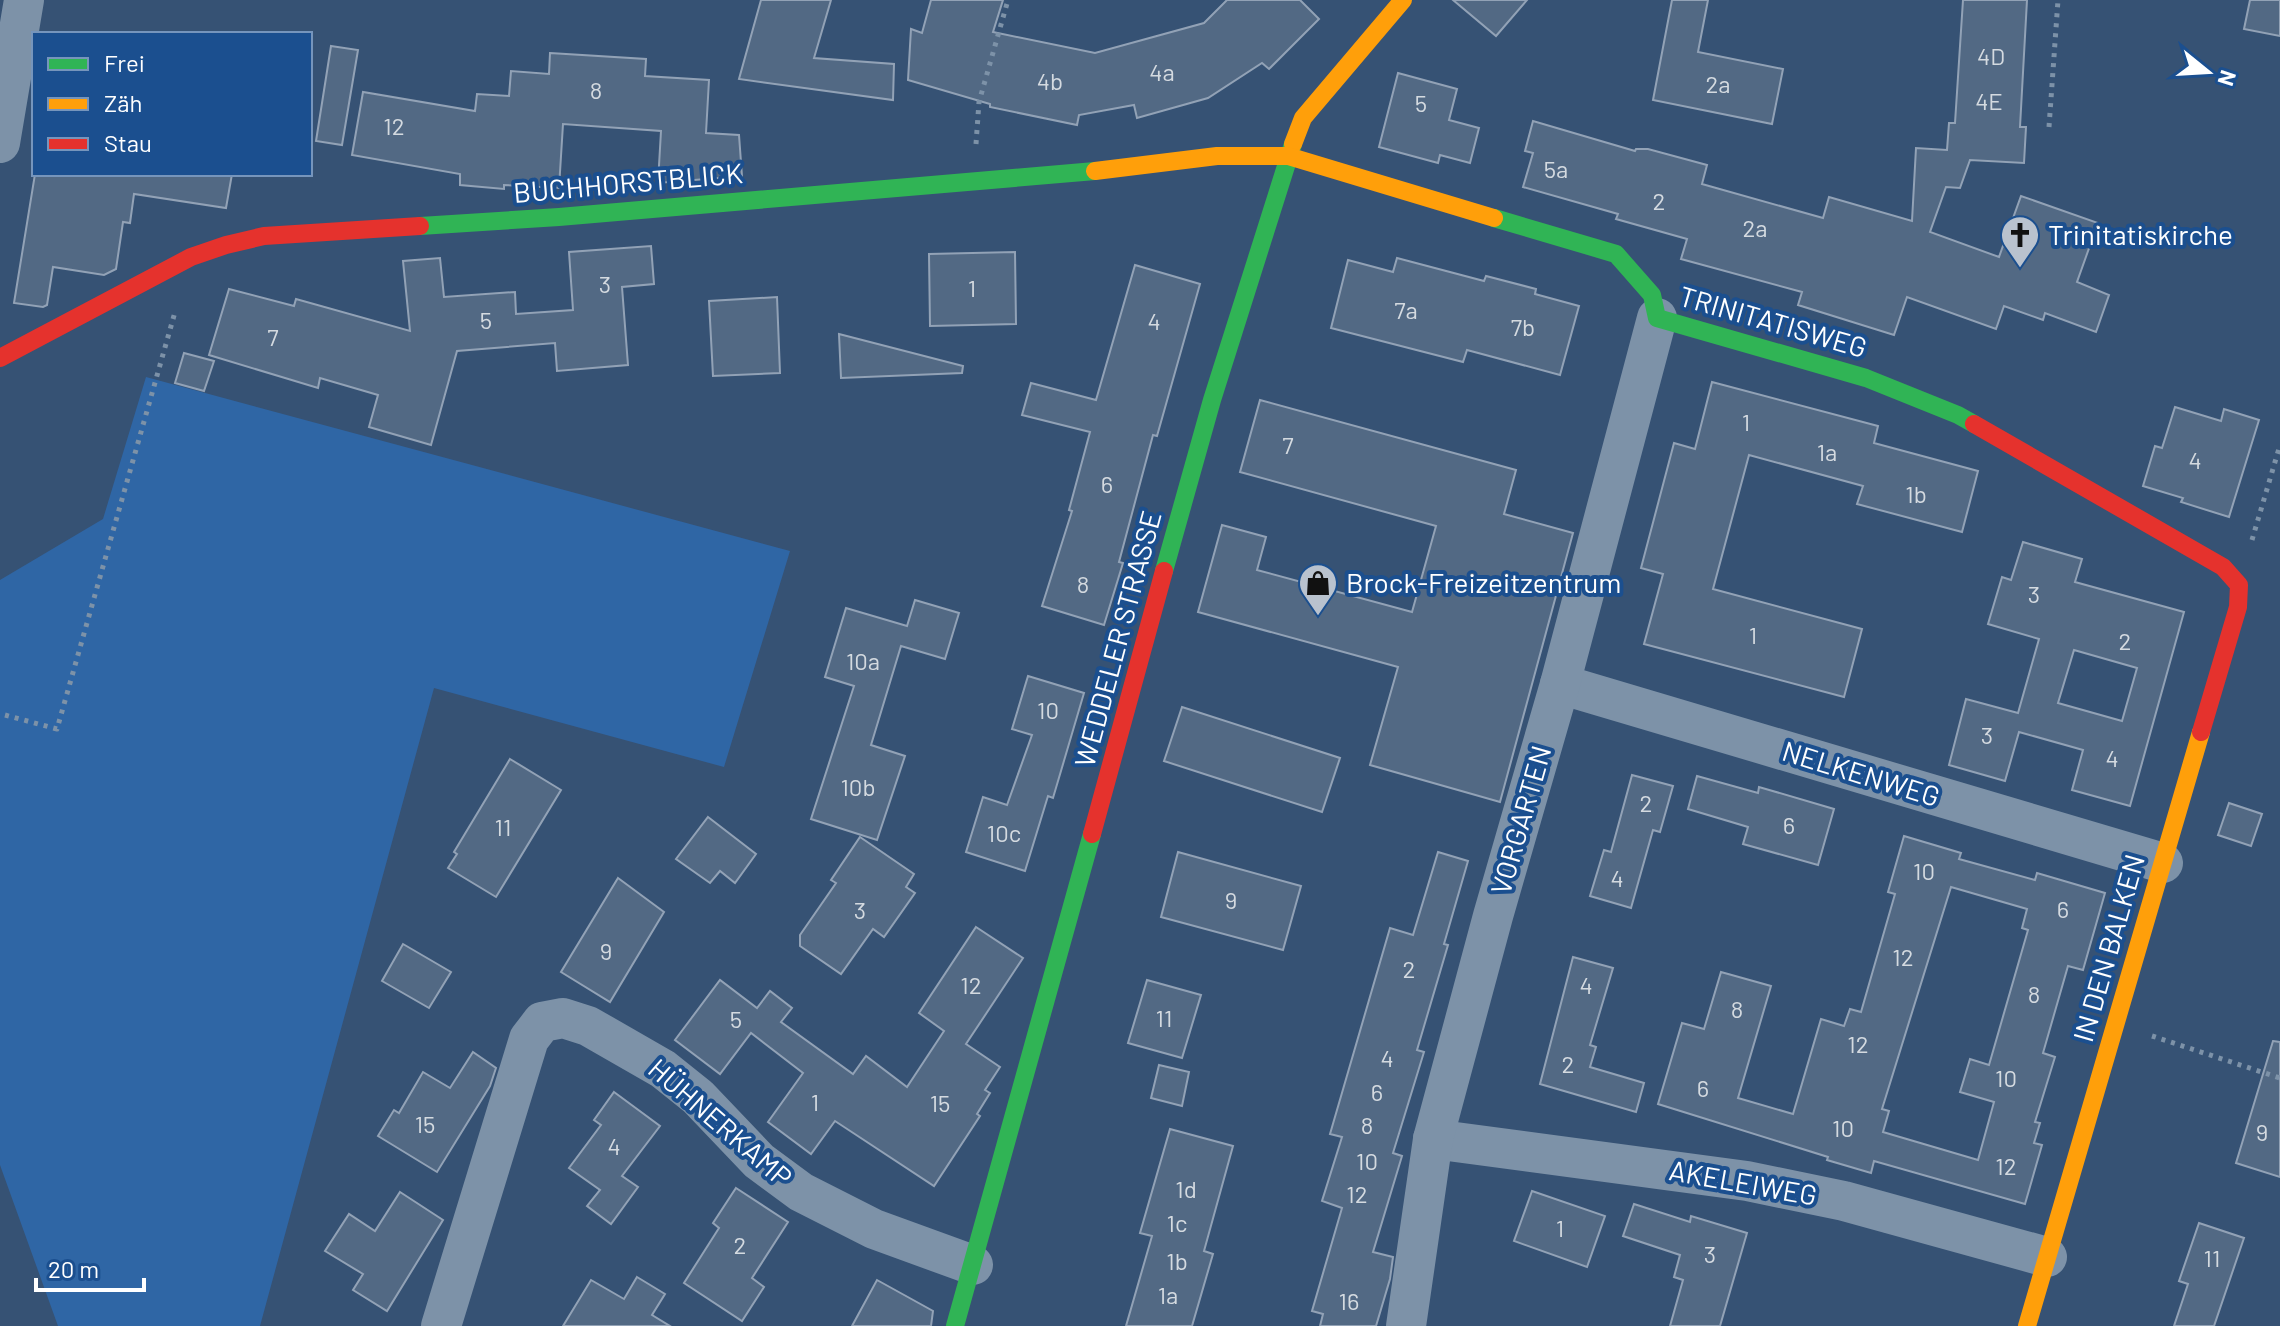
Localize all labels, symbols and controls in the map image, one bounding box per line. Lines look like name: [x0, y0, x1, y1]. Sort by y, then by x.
legend: [32, 32, 312, 176]
north arrow: [2168, 32, 2248, 112]
house number: 4D: [1977, 41, 2005, 70]
text: Frei: [104, 48, 145, 77]
house number: 4a: [1149, 57, 1175, 86]
house number: 4b: [1037, 66, 1063, 95]
text: N: [2213, 68, 2243, 89]
house number: 2a: [1705, 69, 1731, 98]
house number: 8: [590, 75, 602, 104]
house number: 4E: [1975, 86, 2003, 115]
text: Zäh: [104, 88, 142, 117]
house number: 5: [1415, 88, 1427, 117]
house number: 12: [383, 111, 405, 140]
text: Stau: [104, 128, 152, 157]
house number: 5a: [1544, 154, 1568, 183]
street label: BUCHHORSTBLICK: [512, 155, 744, 209]
house number: 2: [1653, 186, 1665, 215]
house number: 2a: [1742, 213, 1768, 242]
church icon: Trinitatiskirche: [1999, 214, 2041, 269]
place label: Trinitatiskirche: [2048, 217, 2233, 251]
house number: 3: [599, 269, 611, 298]
house number: 1: [968, 273, 976, 302]
street label: TRINITATISWEG: [1676, 278, 1871, 364]
house number: 7a: [1394, 295, 1418, 324]
house number: 5: [480, 305, 492, 334]
house number: 4: [1147, 306, 1161, 335]
house number: 7b: [1511, 312, 1535, 341]
house number: 7: [267, 322, 279, 351]
house number: 1: [1742, 407, 1750, 436]
house number: 7: [1282, 430, 1294, 459]
house number: 1a: [1817, 437, 1837, 466]
house number: 4: [2188, 445, 2202, 474]
house number: 6: [1101, 469, 1113, 498]
house number: 1b: [1905, 479, 1927, 508]
street label: WEDDELER STRASSE: [1066, 507, 1168, 771]
shop icon: Brock-Freizeitzentrum: [1297, 562, 1339, 617]
place label: Brock-Freizeitzentrum: [1346, 565, 1621, 599]
house number: 8: [1077, 569, 1089, 598]
house number: 3: [2028, 579, 2040, 608]
house number: 1: [1749, 620, 1757, 649]
house number: 2: [2119, 626, 2131, 655]
house number: 10a: [846, 646, 880, 675]
house number: 10: [1037, 695, 1059, 724]
house number: 3: [1981, 720, 1993, 749]
street label: NELKENWEG: [1779, 733, 1944, 813]
street label: VORGARTEN: [1483, 741, 1558, 898]
house number: 4: [2105, 743, 2119, 772]
house number: 10b: [840, 772, 876, 801]
house number: 2: [1640, 788, 1652, 817]
house number: 6: [1783, 810, 1795, 839]
house number: 11: [495, 812, 511, 841]
house number: 10c: [987, 818, 1021, 847]
street label: IN DEN BALKEN: [2065, 850, 2151, 1045]
house number: 10: [1913, 856, 1935, 885]
house number: 4: [1610, 863, 1624, 892]
house number: 9: [1225, 885, 1237, 914]
house number: 6: [2057, 894, 2069, 923]
house number: 3: [854, 895, 866, 924]
house number: 9: [600, 936, 612, 965]
house number: 12: [1892, 942, 1914, 971]
house number: 2: [1403, 954, 1415, 983]
house number: 12: [960, 970, 982, 999]
house number: 4: [1579, 970, 1593, 999]
house number: 8: [2028, 979, 2040, 1008]
house number: 8: [1731, 994, 1743, 1023]
house number: 11: [1156, 1003, 1172, 1032]
house number: 5: [730, 1004, 742, 1033]
house number: 12: [1847, 1029, 1869, 1058]
house number: 4: [1380, 1043, 1394, 1072]
house number: 2: [1562, 1049, 1574, 1078]
street label: HÜHNERKAMP: [642, 1051, 799, 1194]
house number: 10: [1995, 1063, 2017, 1092]
house number: 6: [1697, 1073, 1709, 1102]
house number: 6: [1371, 1077, 1383, 1106]
house number: 1: [811, 1087, 819, 1116]
house number: 15: [930, 1088, 950, 1117]
house number: 15: [415, 1109, 435, 1138]
house number: 8: [1361, 1110, 1373, 1139]
house number: 10: [1832, 1113, 1854, 1142]
house number: 9: [2256, 1117, 2268, 1146]
house number: 4: [607, 1131, 621, 1160]
house number: 10: [1356, 1146, 1378, 1175]
house number: 12: [1995, 1151, 2017, 1180]
street label: AKELEIWEG: [1667, 1152, 1820, 1212]
house number: 1d: [1175, 1174, 1197, 1203]
house number: 12: [1346, 1179, 1368, 1208]
house number: 1c: [1167, 1208, 1187, 1237]
house number: 1: [1556, 1213, 1564, 1242]
house number: 2: [734, 1230, 746, 1259]
house number: 3: [1704, 1239, 1716, 1268]
scale bar: [36, 1242, 144, 1292]
house number: 11: [2204, 1243, 2220, 1272]
house number: 1b: [1166, 1246, 1188, 1275]
text: 20 m: [48, 1254, 99, 1283]
house number: 1a: [1158, 1280, 1178, 1309]
house number: 16: [1339, 1286, 1359, 1315]

